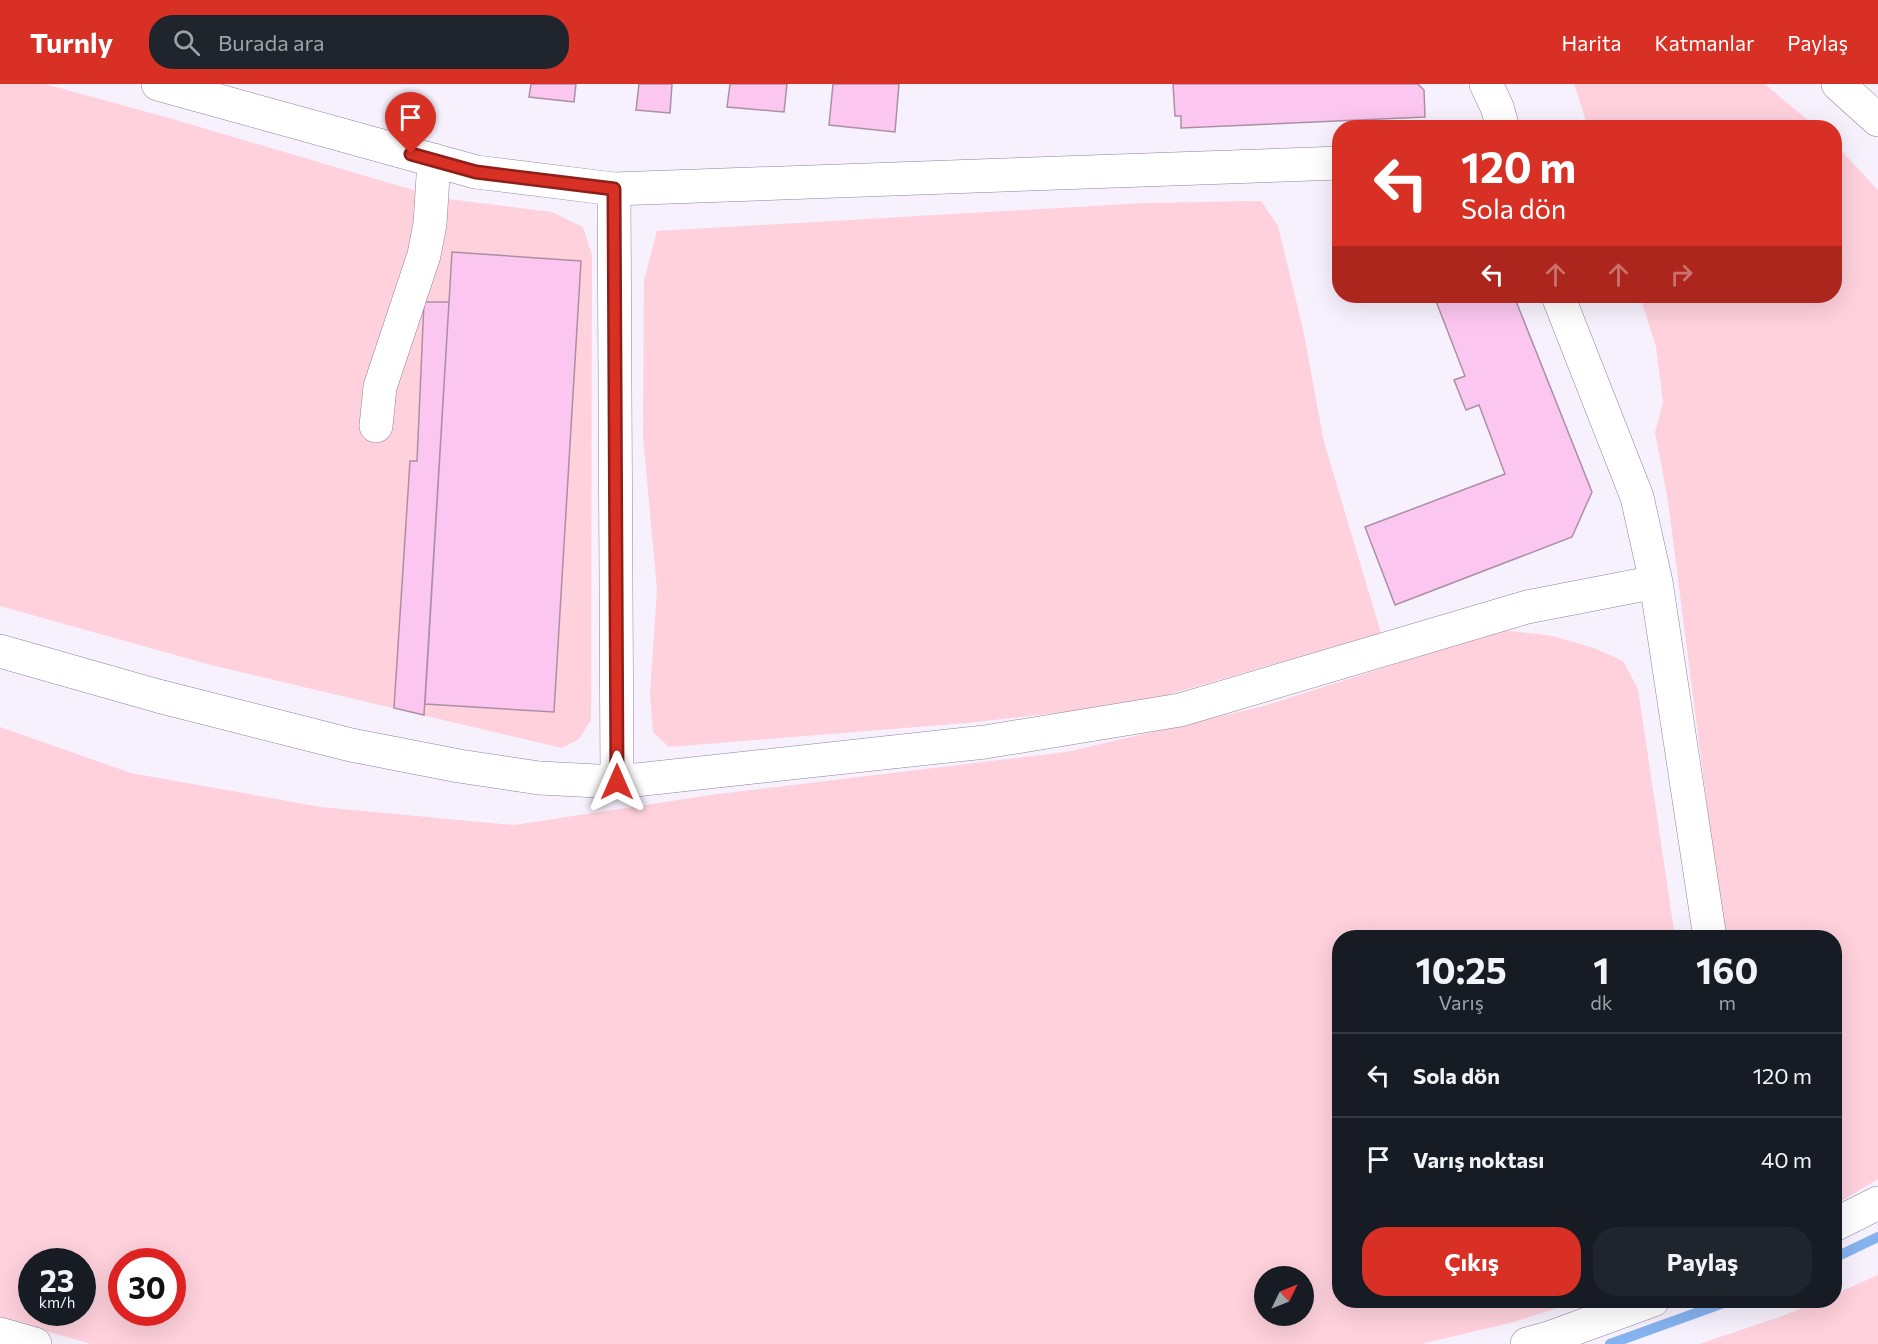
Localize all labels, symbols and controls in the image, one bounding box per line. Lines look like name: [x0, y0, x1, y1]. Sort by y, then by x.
search box: [149, 15, 569, 69]
text: Turnly: [30, 25, 113, 59]
icon: search: [170, 26, 203, 59]
text: Burada ara: [218, 29, 325, 56]
text: Harita: [1561, 30, 1622, 55]
text: Katmanlar: [1655, 30, 1754, 55]
text: Paylaş: [1787, 30, 1848, 55]
pin: [385, 92, 436, 154]
icon: arrive: [394, 101, 427, 134]
text: 120 m: [1461, 140, 1576, 192]
icon: left: [1362, 144, 1440, 222]
text: Sola dön: [1461, 192, 1566, 225]
icon: left: [1476, 258, 1509, 291]
icon: ahead: [1539, 258, 1572, 291]
icon: ahead: [1602, 258, 1635, 291]
icon: right: [1665, 258, 1698, 291]
position arrow: [585, 750, 649, 814]
text: 10:25: [1415, 947, 1507, 991]
text: 1: [1593, 947, 1610, 991]
text: 160: [1696, 947, 1759, 991]
text: Varış: [1438, 990, 1484, 1014]
text: dk: [1590, 990, 1613, 1014]
text: m: [1719, 990, 1736, 1014]
icon: left: [1362, 1059, 1395, 1092]
text: Sola dön: [1413, 1062, 1500, 1089]
text: 120 m: [1753, 1062, 1812, 1089]
icon: arrive: [1362, 1143, 1395, 1176]
text: Varış noktası: [1413, 1146, 1544, 1173]
text: 40 m: [1761, 1146, 1812, 1173]
button: Çıkış: [1362, 1227, 1581, 1296]
button: Paylaş: [1593, 1227, 1812, 1296]
speed limit sign: 30: [108, 1248, 186, 1326]
text: 23: [40, 1261, 74, 1298]
north arrow: [1254, 1266, 1314, 1326]
map controls: [1254, 1266, 1314, 1326]
text: km/h: [39, 1293, 75, 1311]

